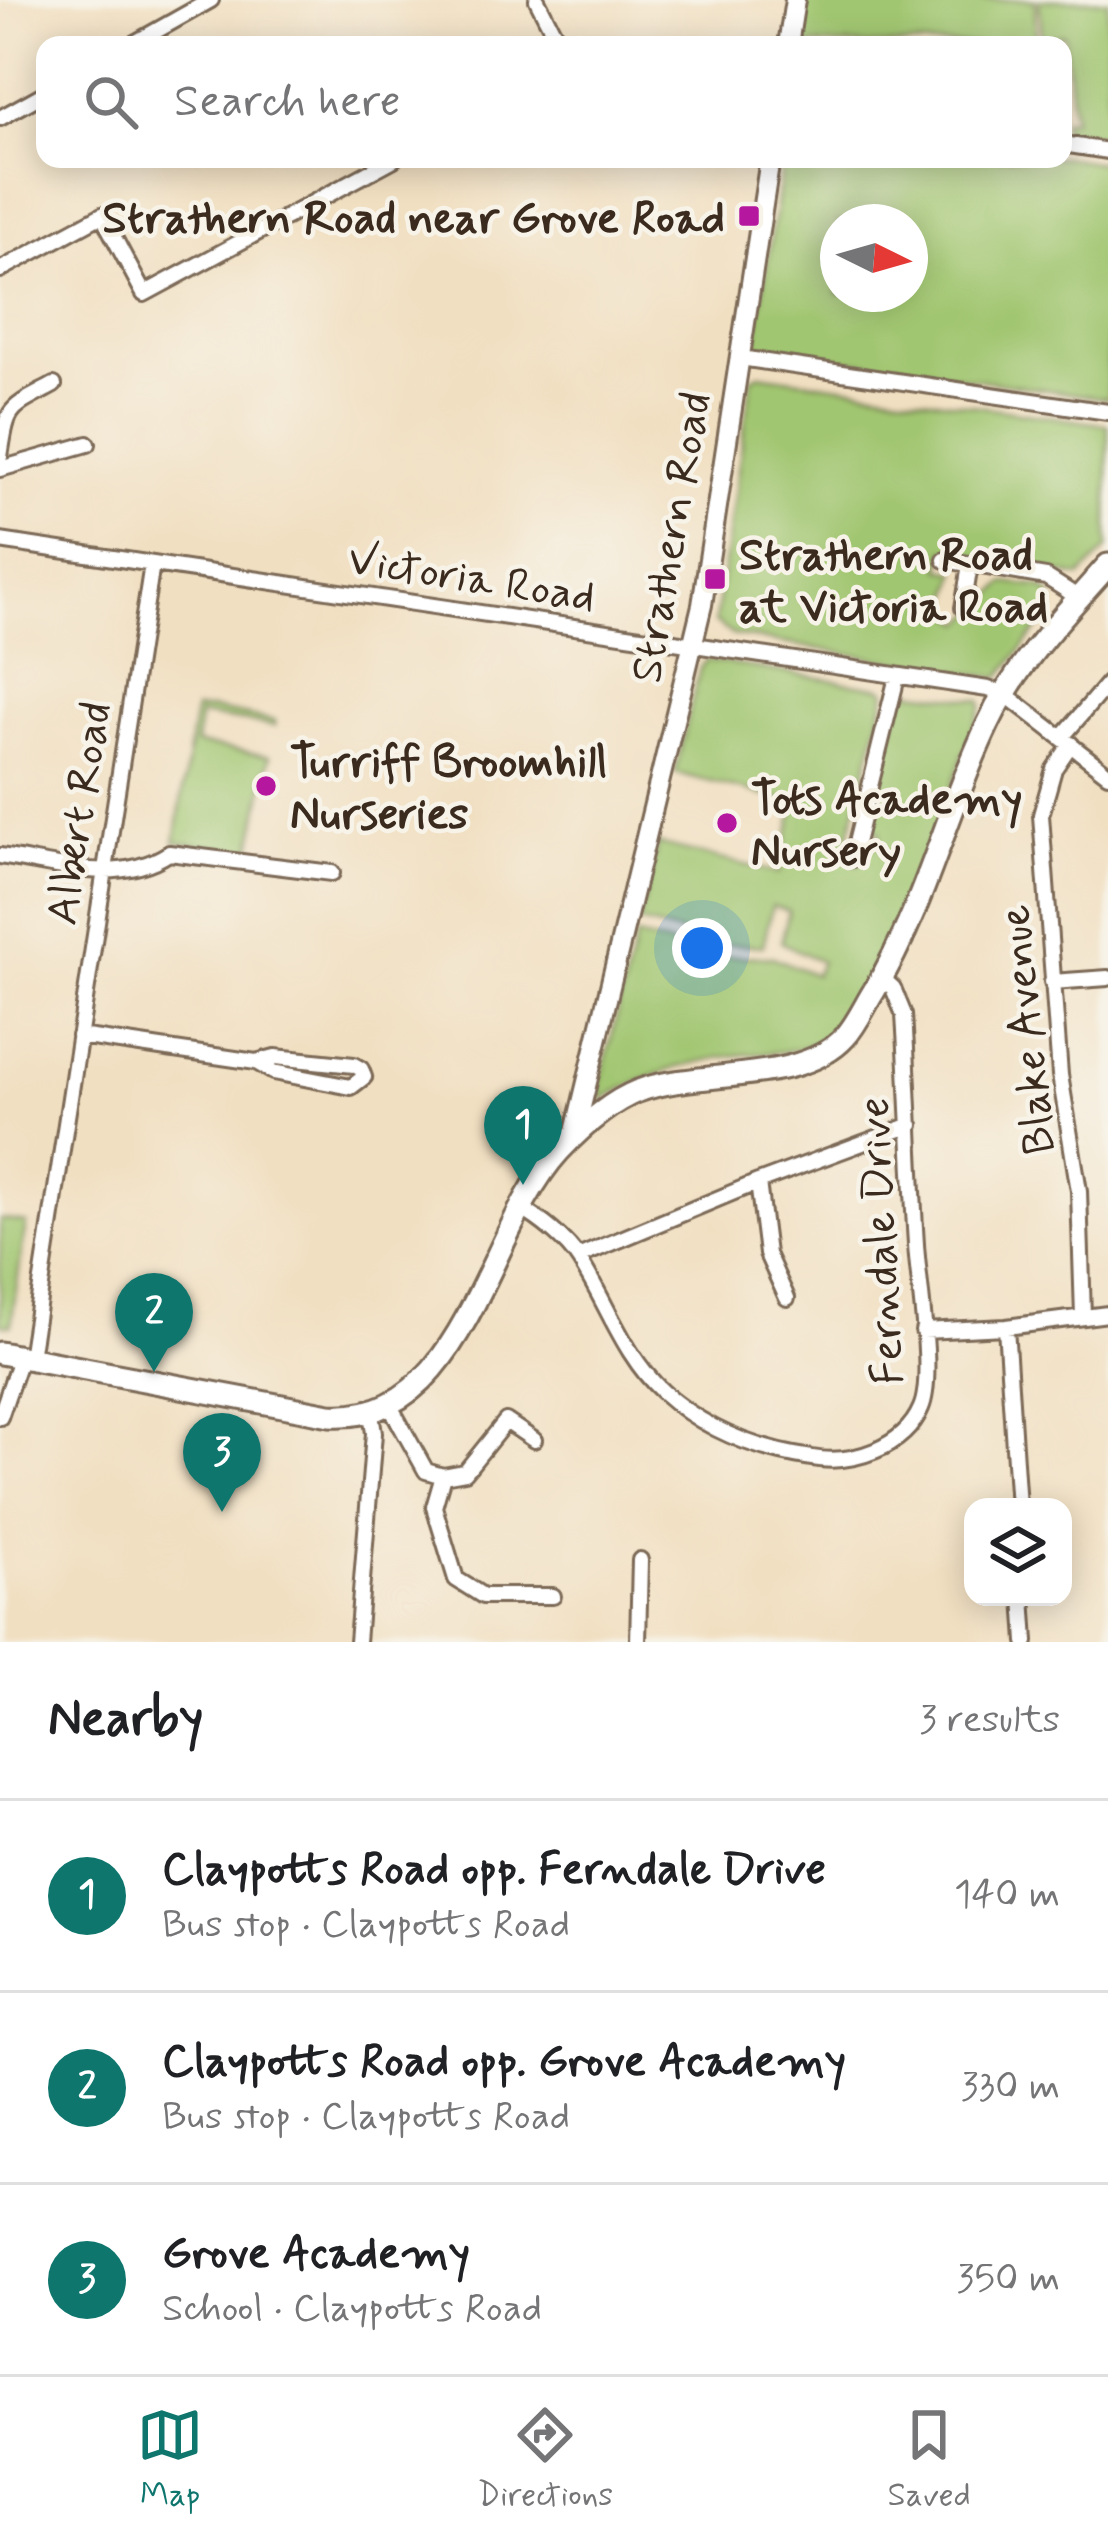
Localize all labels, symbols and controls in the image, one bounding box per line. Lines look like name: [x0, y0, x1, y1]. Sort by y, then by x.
search box: [36, 36, 1072, 168]
icon: search: [78, 69, 144, 135]
text: Search here: [174, 73, 401, 132]
place label: Strathern Road near Grove Road: [102, 190, 725, 249]
marker: Strathern Road near Grove Road: [736, 203, 762, 229]
north arrow: [820, 204, 928, 312]
street label: Strathern Road: [618, 388, 727, 687]
place label: Strathern Road at Victoria Road: [739, 527, 1048, 638]
street label: Victoria Road: [344, 531, 599, 628]
marker: Strathern Road at Victoria Road: [702, 566, 728, 592]
street label: Albert Road: [34, 698, 127, 929]
place label: Turriff Broomhill Nurseries: [290, 734, 607, 845]
place label: Tots Academy Nursery: [751, 771, 1023, 882]
marker: Turriff Broomhill Nurseries: [253, 773, 279, 799]
marker: Tots Academy Nursery: [714, 810, 740, 836]
street label: Blake Avenue: [986, 902, 1071, 1157]
your location: [672, 918, 732, 978]
pin: 1: [484, 1086, 562, 1185]
street label: Ferndale Drive: [846, 1096, 919, 1386]
pin: 2: [115, 1273, 193, 1372]
pin: 3: [183, 1413, 261, 1512]
map controls: [964, 1498, 1072, 1606]
button: layers: [964, 1498, 1072, 1606]
text: Nearby: [48, 1687, 203, 1753]
text: 3 results: [919, 1695, 1060, 1746]
text: Claypotts Road opp. Ferndale Drive: [162, 1841, 826, 1900]
text: 1: [78, 1870, 96, 1921]
text: 140 m: [954, 1870, 1060, 1921]
text: Bus stop · Claypotts Road: [162, 1900, 570, 1951]
text: Claypotts Road opp. Grove Academy: [162, 2033, 846, 2092]
text: 2: [77, 2062, 97, 2113]
text: 330 m: [961, 2062, 1060, 2113]
text: Bus stop · Claypotts Road: [162, 2092, 570, 2143]
text: Grove Academy: [162, 2225, 470, 2284]
text: 3: [78, 2254, 96, 2305]
text: 350 m: [957, 2254, 1060, 2305]
text: School · Claypotts Road: [162, 2284, 542, 2335]
tab: Map: [137, 2402, 203, 2518]
tab: Directions: [477, 2402, 613, 2518]
tab: Saved: [887, 2402, 971, 2518]

